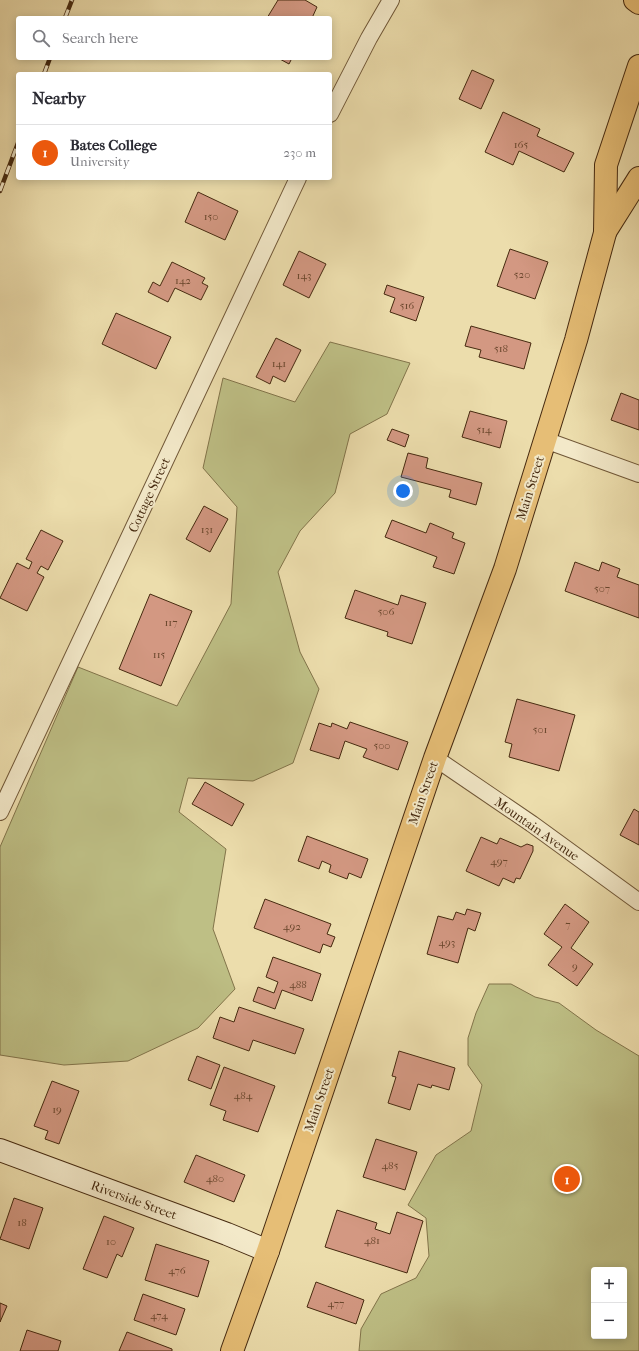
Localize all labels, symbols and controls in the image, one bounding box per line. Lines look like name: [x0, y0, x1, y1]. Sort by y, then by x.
search box: [16, 16, 332, 60]
icon: search: [30, 27, 52, 49]
text: Search here: [62, 29, 138, 47]
text: Nearby: [32, 88, 86, 108]
text: Bates College: [70, 136, 157, 154]
house number: 165: [514, 138, 529, 151]
text: 1: [43, 145, 47, 160]
text: 230 m: [283, 145, 316, 160]
text: University: [70, 154, 130, 169]
house number: 150: [204, 210, 218, 223]
house number: 520: [514, 268, 530, 281]
house number: 143: [297, 269, 311, 282]
house number: 142: [175, 274, 191, 287]
house number: 516: [400, 299, 414, 312]
house number: 518: [494, 342, 508, 355]
house number: 141: [272, 357, 286, 370]
house number: 514: [476, 423, 492, 436]
street label: Main Street: [513, 454, 547, 522]
street label: Cottage Street: [125, 455, 173, 535]
your location: [393, 481, 413, 501]
house number: 131: [201, 523, 213, 536]
house number: 507: [594, 582, 610, 595]
house number: 506: [378, 605, 394, 618]
house number: 117: [164, 616, 178, 629]
house number: 115: [153, 648, 166, 661]
house number: 501: [533, 723, 547, 736]
house number: 500: [374, 739, 390, 752]
street label: Main Street: [405, 759, 441, 827]
street label: Mountain Avenue: [492, 794, 583, 864]
house number: 497: [490, 855, 508, 868]
house number: 7: [565, 918, 571, 931]
house number: 492: [283, 920, 301, 933]
house number: 493: [439, 936, 455, 949]
house number: 9: [572, 960, 578, 973]
house number: 488: [289, 978, 307, 991]
street label: Main Street: [301, 1066, 337, 1134]
house number: 484: [234, 1089, 253, 1102]
house number: 19: [52, 1103, 62, 1116]
house number: 485: [382, 1159, 399, 1172]
pin: 1: [554, 1164, 580, 1194]
house number: 480: [206, 1172, 224, 1185]
street label: Riverside Street: [89, 1177, 179, 1223]
house number: 18: [17, 1216, 27, 1229]
house number: 481: [364, 1234, 380, 1247]
house number: 10: [106, 1235, 116, 1248]
house number: 476: [168, 1264, 186, 1277]
map controls: [591, 1267, 627, 1339]
button: +: [591, 1267, 627, 1303]
house number: 477: [328, 1297, 344, 1310]
button: −: [591, 1303, 627, 1339]
house number: 474: [150, 1309, 168, 1322]

